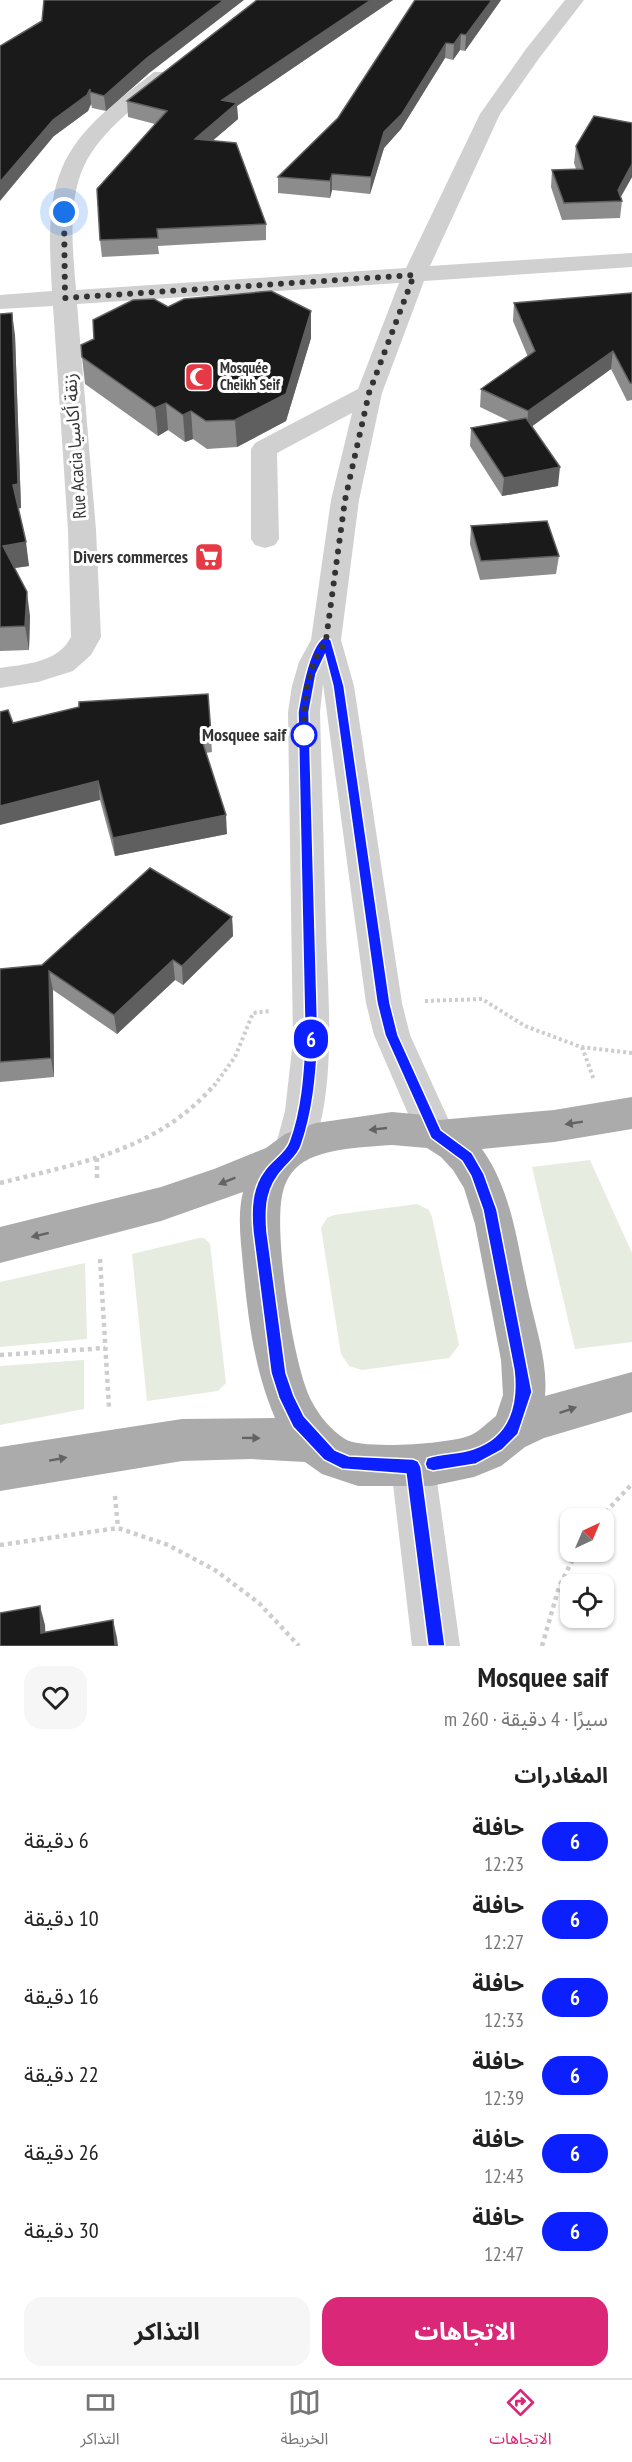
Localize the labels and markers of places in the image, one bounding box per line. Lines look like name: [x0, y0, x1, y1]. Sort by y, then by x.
place label: Mosquée Cheikh Seif: [220, 358, 281, 394]
mosque icon: Mosquée Cheikh Seif: [183, 361, 215, 393]
supermarket icon: Divers commerces: [193, 541, 225, 573]
place label: Divers commerces: [73, 545, 188, 568]
marker: Mosquee saif: [291, 722, 317, 748]
place label: Mosquee saif: [202, 723, 287, 746]

